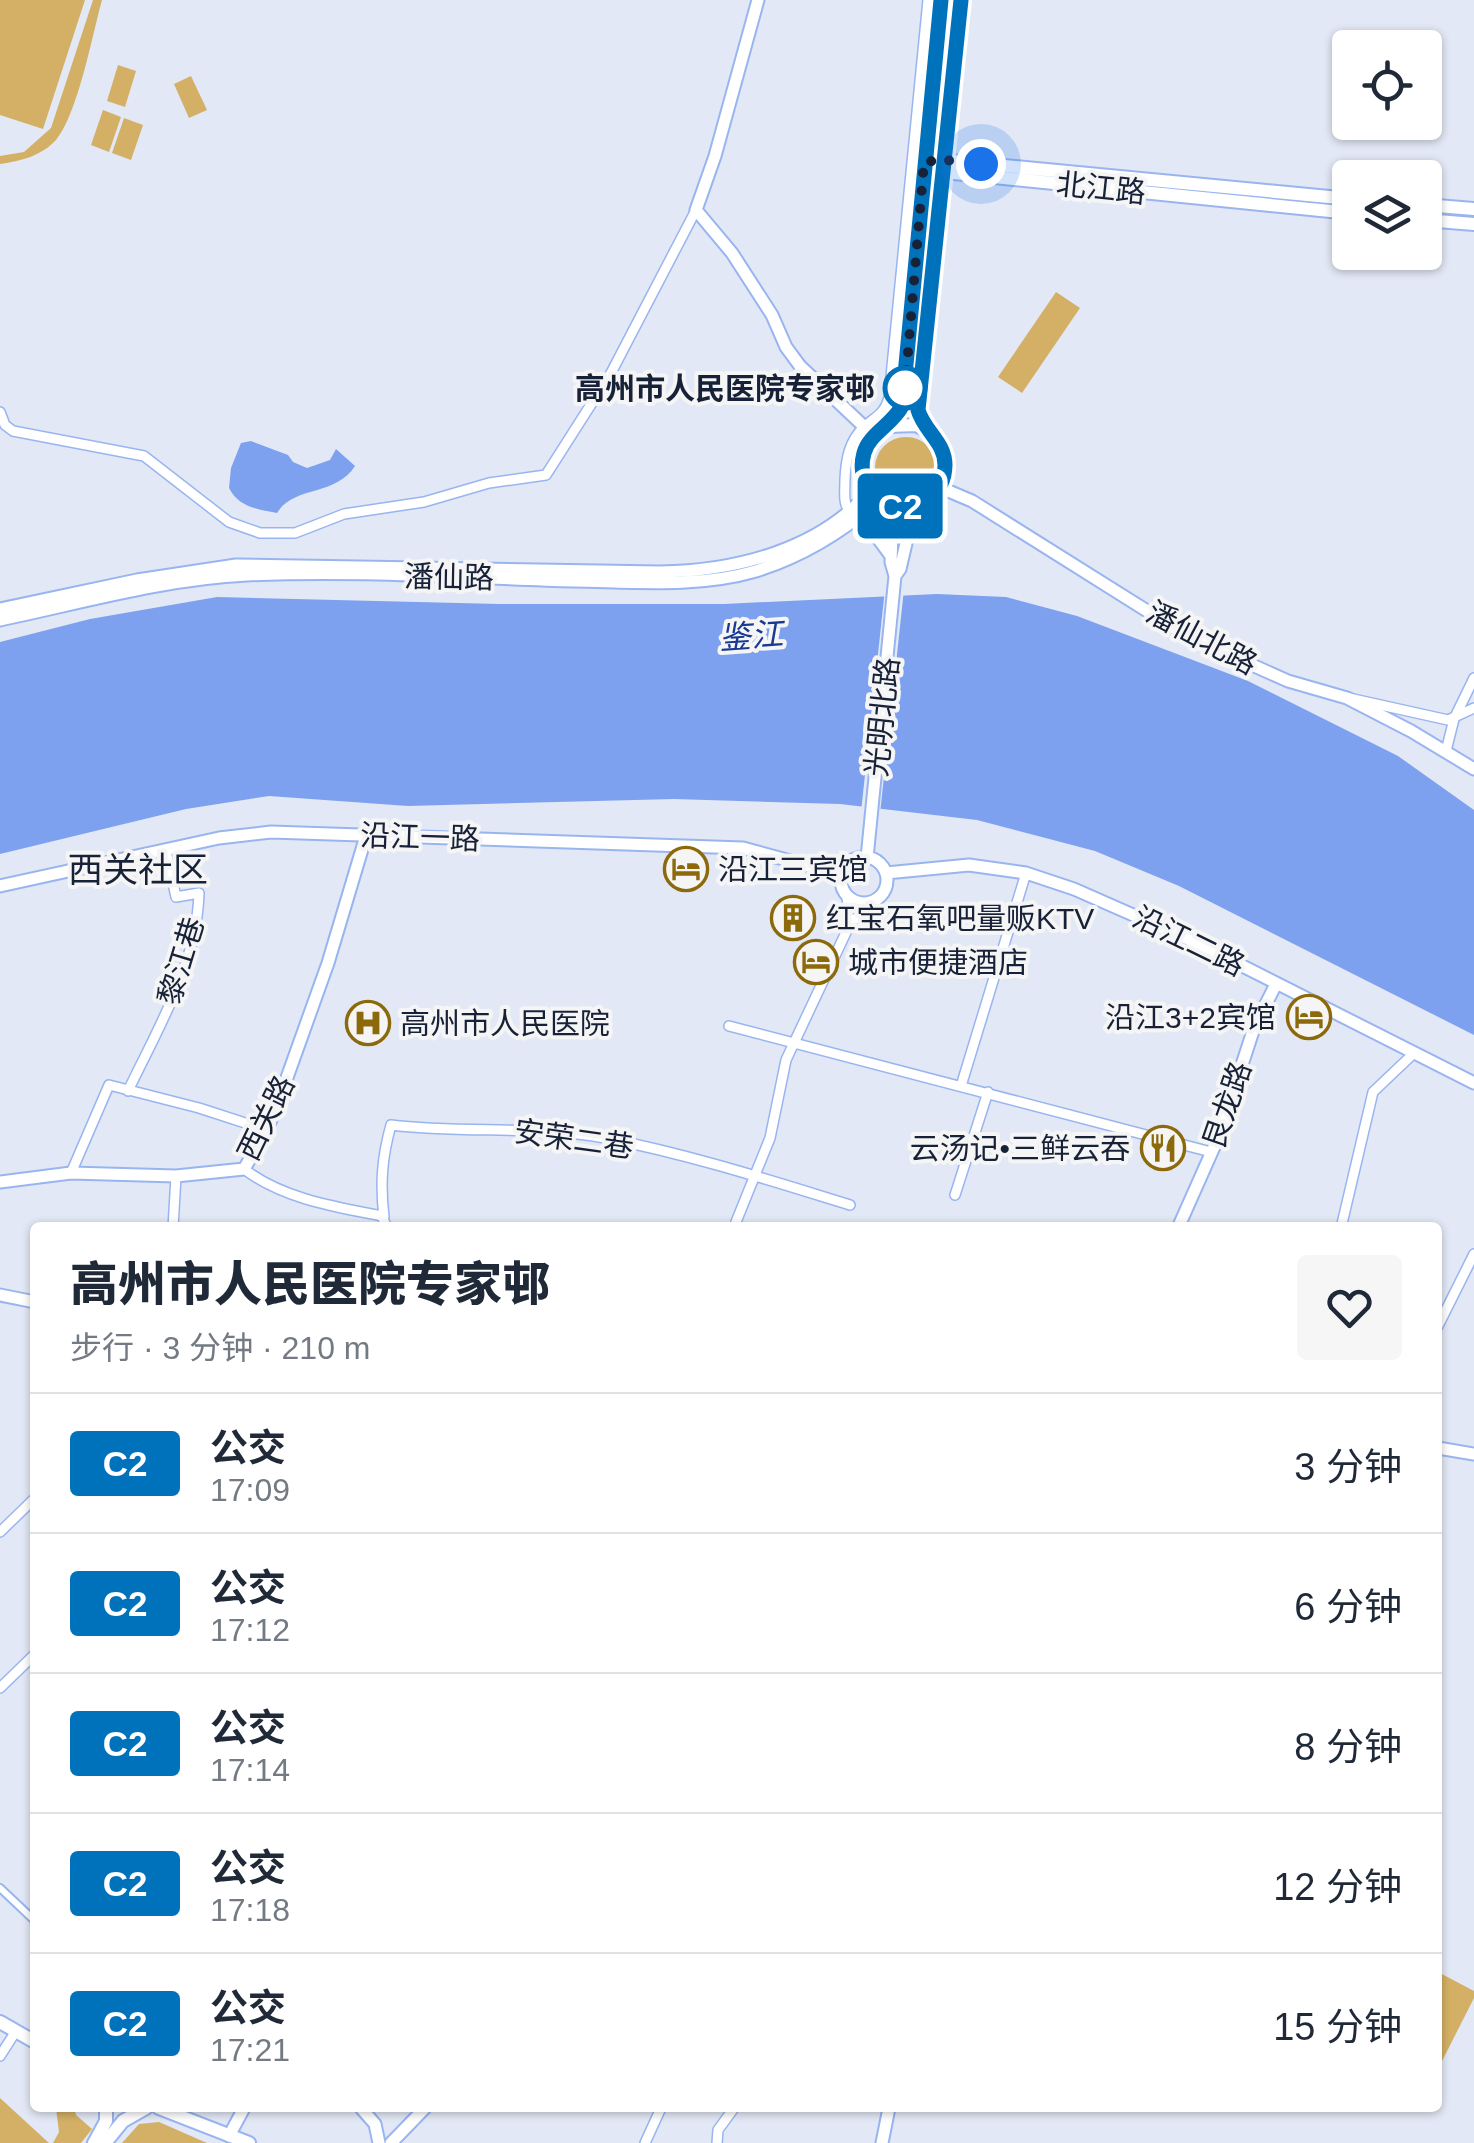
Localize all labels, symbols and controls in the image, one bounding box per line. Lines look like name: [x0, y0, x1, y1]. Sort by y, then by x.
map controls: [1332, 30, 1442, 270]
button: locate: [1332, 30, 1442, 140]
your location: [956, 139, 1006, 189]
button: layers: [1332, 160, 1442, 270]
street label: 北江路: [1055, 167, 1147, 209]
marker: 高州市人民医院专家邨: [884, 367, 926, 409]
place label: 高州市人民医院专家邨: [575, 372, 875, 405]
line badge: C2: [855, 474, 945, 538]
text: C2: [878, 487, 922, 526]
street label: 潘仙路: [404, 560, 494, 594]
street label: 潘仙北路: [1141, 595, 1263, 681]
water label: 鉴江: [718, 616, 787, 656]
street label: 光明北路: [859, 656, 905, 778]
street label: 沿江一路: [359, 818, 481, 856]
hotel icon: 沿江三宾馆: [663, 846, 709, 892]
district label: 西关社区: [68, 850, 208, 889]
place label: 沿江三宾馆: [718, 853, 868, 886]
building icon: 红宝石氧吧量贩KTV: [770, 895, 816, 941]
street label: 沿江二路: [1128, 900, 1250, 982]
place label: 红宝石氧吧量贩KTV: [826, 902, 1094, 935]
street label: 黎江巷: [152, 913, 210, 1009]
hotel icon: 城市便捷酒店: [793, 939, 839, 985]
place label: 城市便捷酒店: [848, 946, 1028, 979]
hotel icon: 沿江3+2宾馆: [1286, 994, 1332, 1040]
hospital icon: 高州市人民医院: [345, 1000, 391, 1046]
place label: 沿江3+2宾馆: [1105, 1001, 1276, 1034]
place label: 高州市人民医院: [400, 1007, 610, 1040]
street label: 艮龙路: [1197, 1057, 1257, 1153]
street label: 西关路: [231, 1070, 301, 1166]
street label: 安荣二巷: [512, 1114, 636, 1164]
restaurant icon: 云汤记•三鲜云吞: [1140, 1125, 1186, 1171]
place label: 云汤记•三鲜云吞: [909, 1132, 1130, 1165]
button: heart: [1297, 1255, 1402, 1360]
text: 高州市人民医院专家邨: [70, 1258, 550, 1311]
text: 步行 · 3 分钟 · 210 m: [70, 1330, 371, 1366]
text: 公交: [210, 1427, 286, 1469]
text: C2: [103, 1444, 147, 1483]
text: 3 分钟: [1294, 1446, 1402, 1488]
text: 17:09: [210, 1472, 290, 1508]
text: 公交: [210, 1567, 286, 1609]
text: C2: [103, 1584, 147, 1623]
text: 6 分钟: [1294, 1586, 1402, 1628]
text: 17:12: [210, 1612, 290, 1648]
text: 公交: [210, 1707, 286, 1749]
text: C2: [103, 1724, 147, 1763]
text: 8 分钟: [1294, 1726, 1402, 1768]
text: 17:14: [210, 1752, 290, 1788]
text: 公交: [210, 1847, 286, 1889]
text: C2: [103, 1864, 147, 1903]
text: 12 分钟: [1273, 1866, 1402, 1908]
text: 17:18: [210, 1892, 290, 1928]
text: 公交: [210, 1987, 286, 2029]
text: C2: [103, 2004, 147, 2043]
text: 15 分钟: [1273, 2006, 1402, 2048]
text: 17:21: [210, 2032, 290, 2068]

